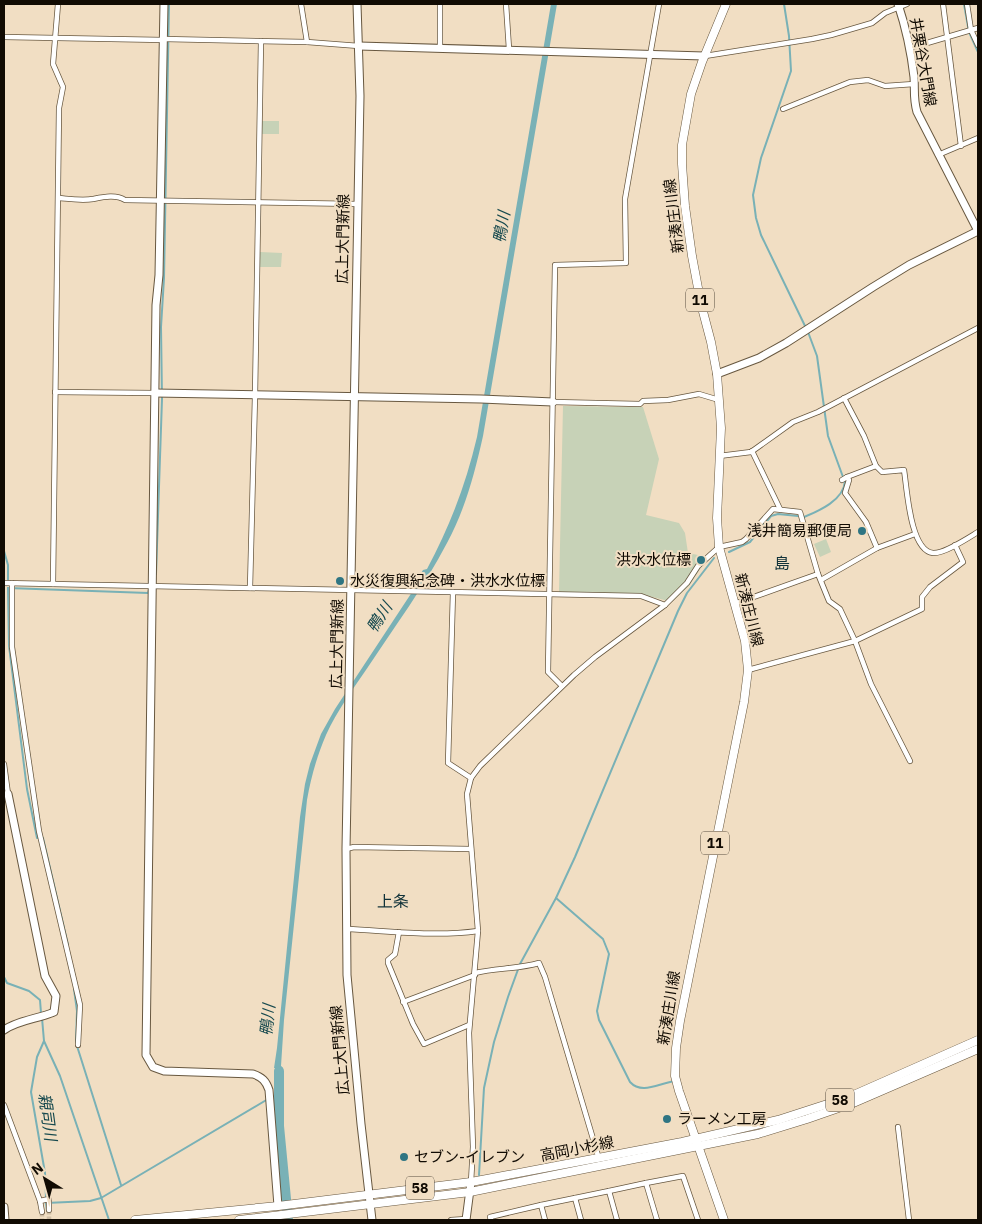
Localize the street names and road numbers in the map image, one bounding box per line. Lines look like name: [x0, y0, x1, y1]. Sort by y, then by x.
street label: 井栗谷大門線: [906, 16, 941, 108]
street label: 新湊庄川線: [660, 178, 688, 254]
street label: 広上大門新線: [332, 194, 353, 284]
road number: 11: [686, 288, 714, 312]
street label: 新湊庄川線: [731, 571, 768, 649]
street label: 広上大門新線: [326, 599, 347, 689]
road number: 11: [701, 831, 729, 854]
street label: 新湊庄川線: [653, 969, 684, 1046]
street label: 広上大門新線: [326, 1004, 353, 1096]
road number: 58: [826, 1088, 854, 1112]
street label: 高岡小杉線: [538, 1132, 616, 1165]
road number: 58: [406, 1176, 434, 1200]

